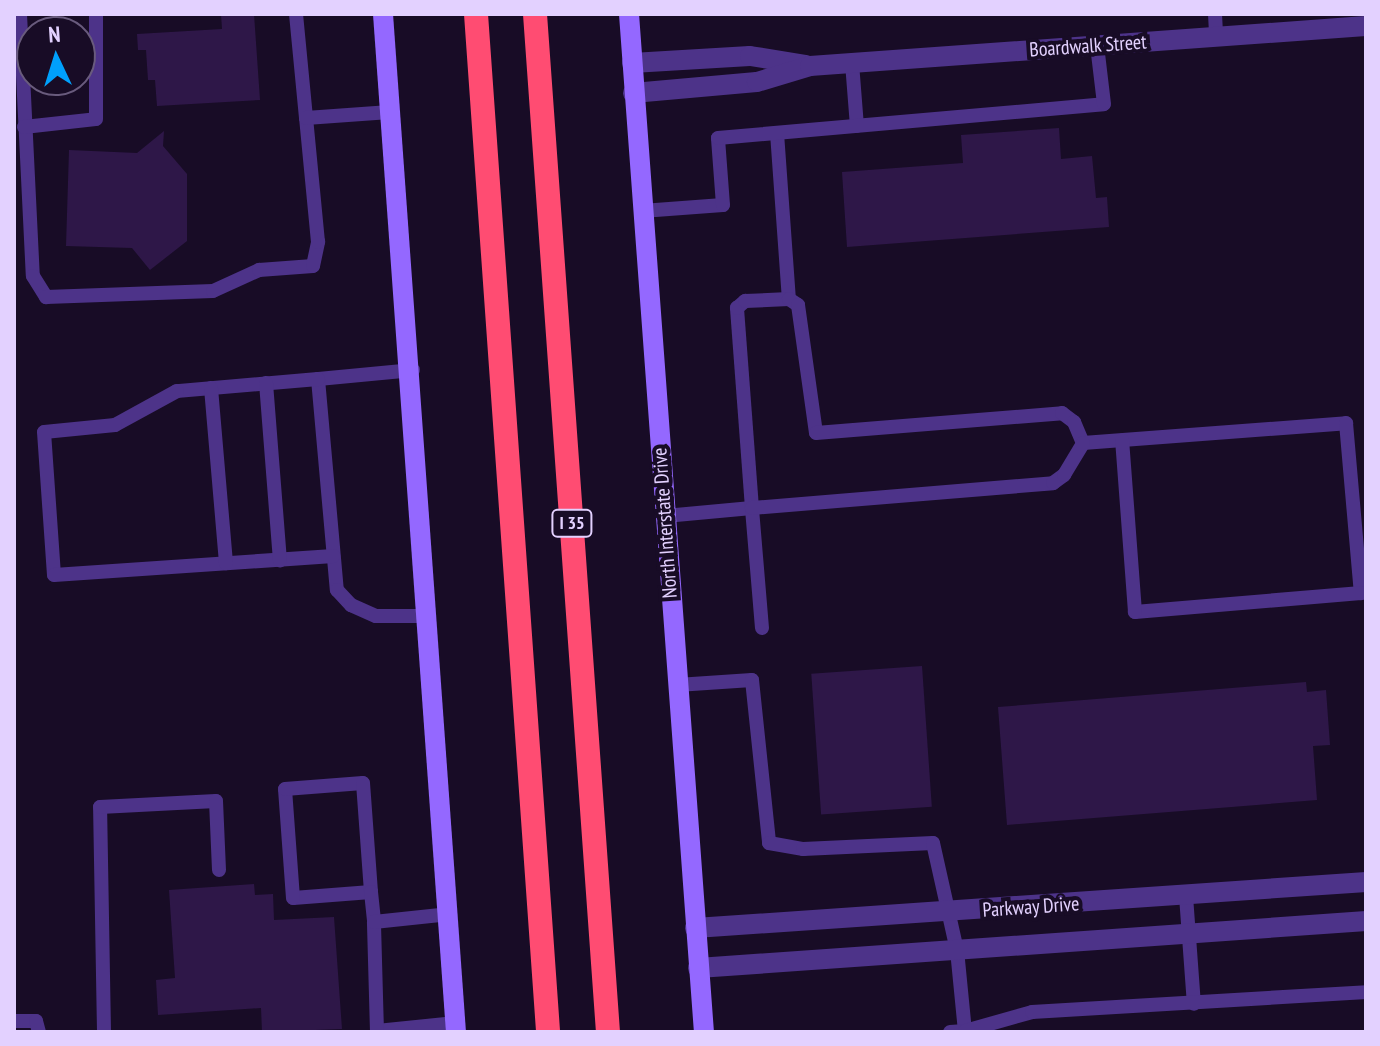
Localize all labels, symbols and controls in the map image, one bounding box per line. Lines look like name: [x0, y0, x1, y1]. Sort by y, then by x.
north arrow: [16, 16, 96, 96]
text: N: [48, 20, 61, 48]
street label: Boardwalk Street: [1028, 30, 1148, 62]
street label: North Interstate Drive: [648, 447, 682, 599]
road number: I 35: [550, 509, 594, 537]
street label: Parkway Drive: [981, 892, 1081, 922]

